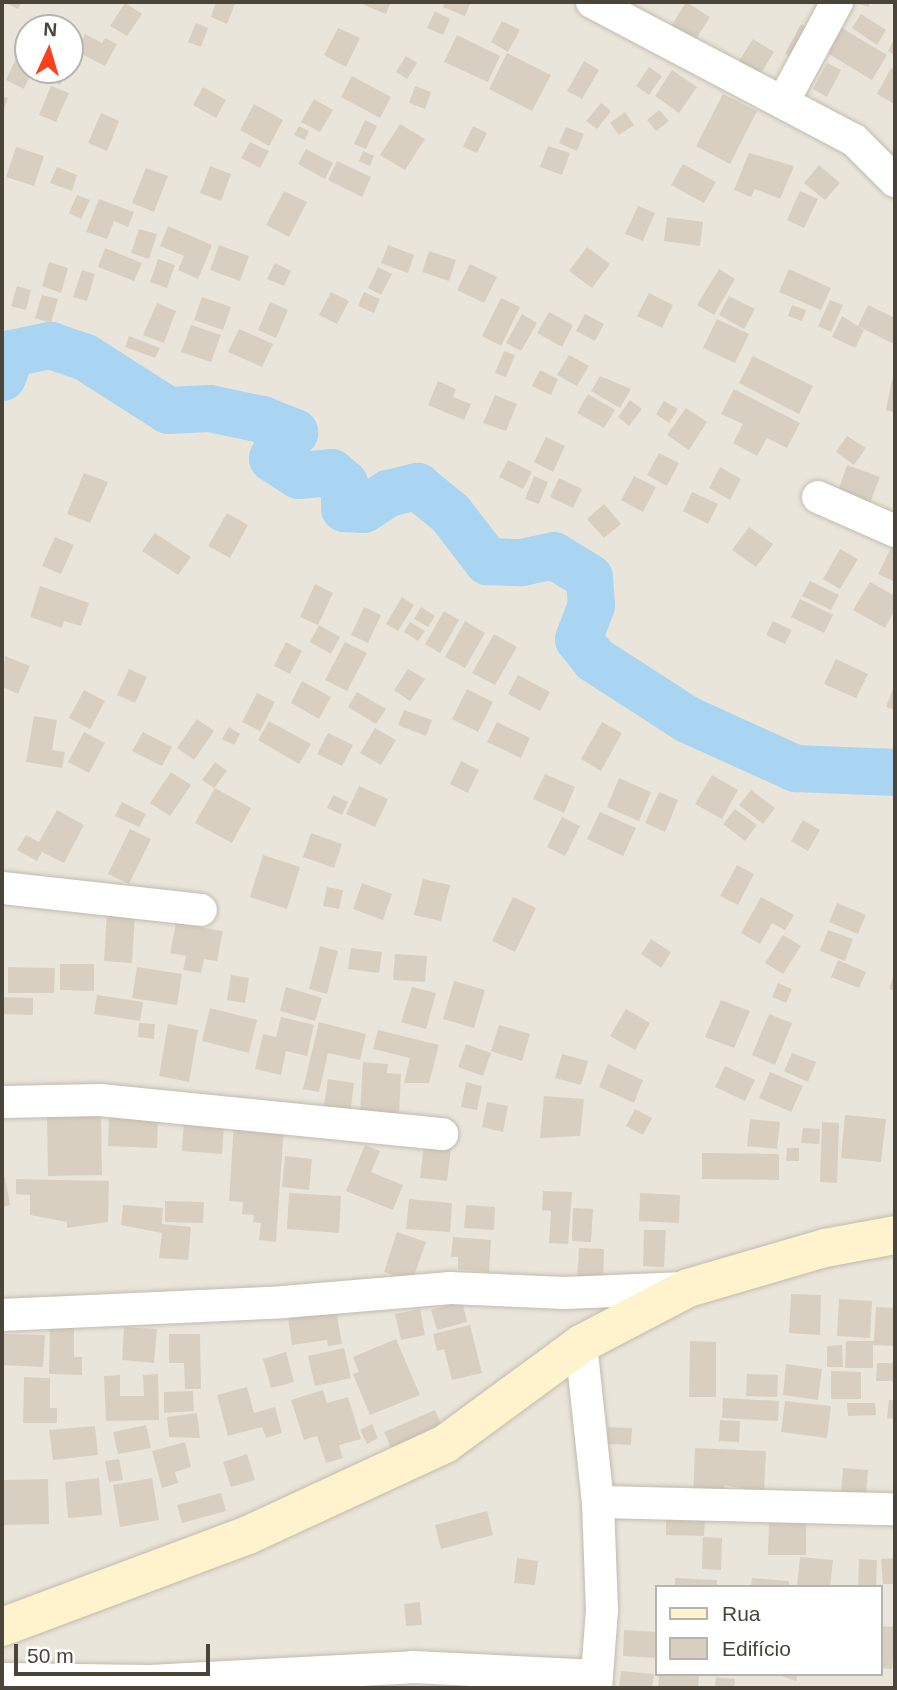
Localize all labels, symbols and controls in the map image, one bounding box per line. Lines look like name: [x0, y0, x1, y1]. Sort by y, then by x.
north arrow: [14, 14, 84, 84]
text: N: [43, 19, 58, 41]
legend: [656, 1585, 883, 1676]
text: Rua: [722, 1602, 761, 1625]
scale bar: [18, 1630, 214, 1674]
text: Edifício: [722, 1637, 791, 1660]
text: 50 m: [27, 1644, 74, 1667]

